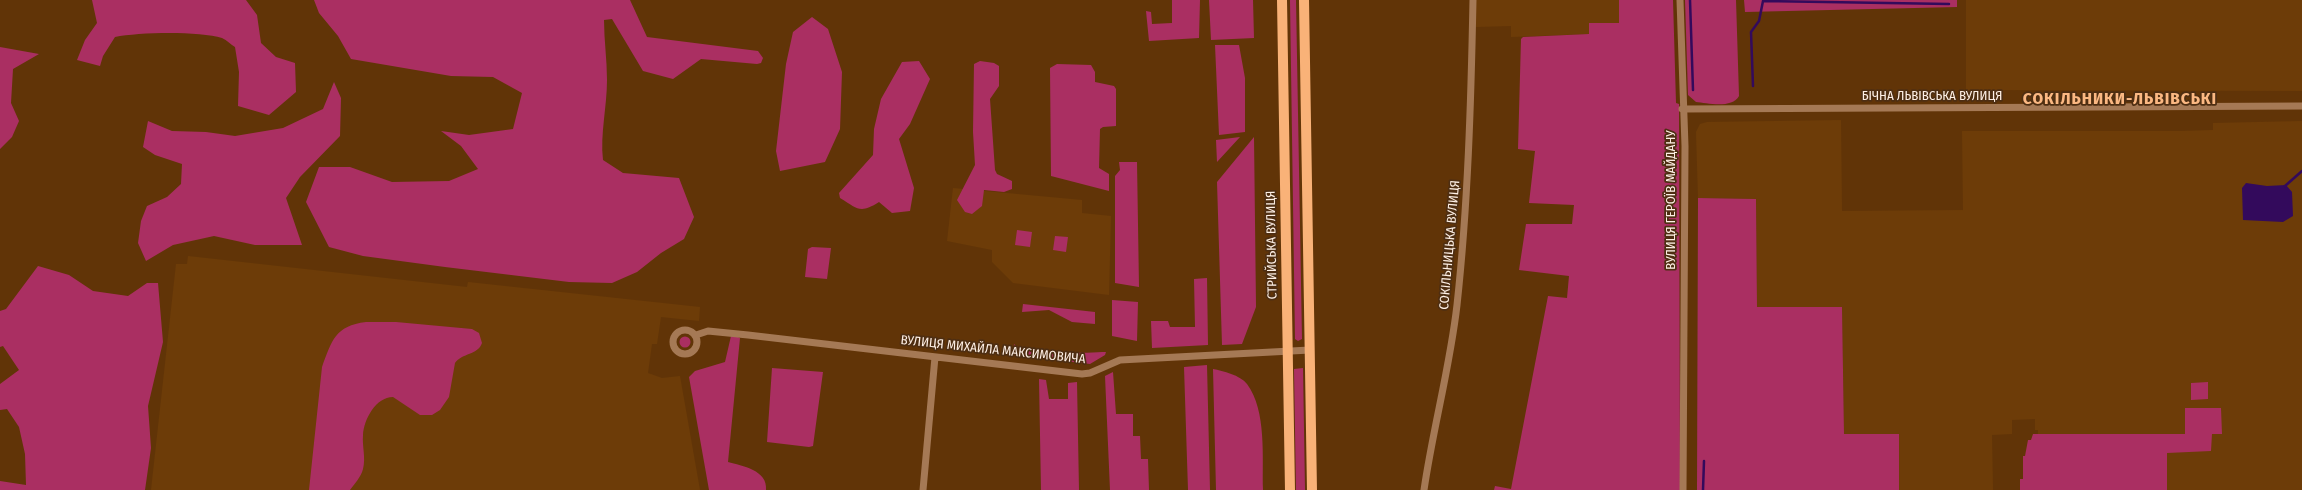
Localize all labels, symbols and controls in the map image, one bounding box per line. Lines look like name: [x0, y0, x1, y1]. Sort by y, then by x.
street label: БІЧНА ЛЬВІВСЬКА ВУЛИЦЯ: [1862, 88, 2002, 104]
district label: СОКІЛЬНИКИ-ЛЬВІВСЬКІ: [2023, 89, 2217, 109]
street label: ВУЛИЦЯ ГЕРОЇВ МАЙДАНУ: [1663, 130, 1679, 270]
street label: СОКІЛЬНИЦЬКА ВУЛИЦЯ: [1437, 180, 1463, 310]
street label: СТРИЙСЬКА ВУЛИЦЯ: [1263, 191, 1281, 299]
street label: ВУЛИЦЯ МИХАЙЛА МАКСИМОВИЧА: [900, 333, 1086, 367]

